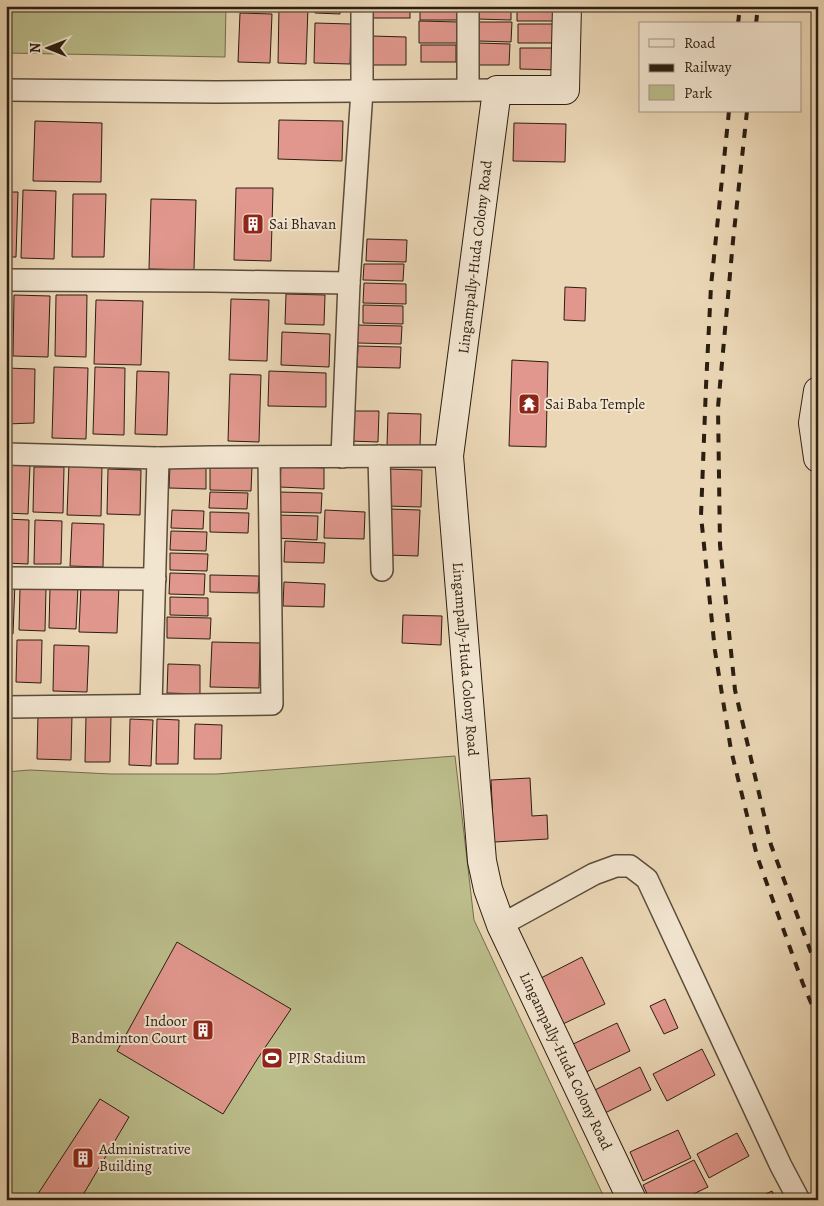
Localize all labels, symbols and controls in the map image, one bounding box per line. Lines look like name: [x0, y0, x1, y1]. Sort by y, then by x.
north arrow: [22, 22, 72, 72]
legend: [639, 22, 802, 112]
text: Road: [684, 33, 716, 53]
text: N: [26, 43, 45, 53]
text: Railway: [684, 57, 732, 77]
text: Park: [684, 83, 713, 103]
street label: Lingampally-Huda Colony Road: [453, 158, 497, 355]
building icon: Sai Bhavan: [241, 212, 265, 236]
place label: Sai Bhavan: [269, 214, 336, 234]
temple icon: Sai Baba Temple: [517, 392, 541, 416]
place label: Sai Baba Temple: [545, 394, 645, 414]
street label: Lingampally-Huda Colony Road: [448, 561, 484, 758]
street label: Lingampally-Huda Colony Road: [515, 969, 617, 1154]
place label: Indoor Bandminton Court: [71, 1011, 187, 1048]
building icon: Indoor Bandminton Court: [191, 1018, 215, 1042]
sports icon: PJR Stadium: [260, 1046, 284, 1070]
place label: PJR Stadium: [288, 1048, 366, 1068]
place label: Administrative Building: [98, 1139, 191, 1176]
building icon: Administrative Building: [71, 1146, 95, 1170]

